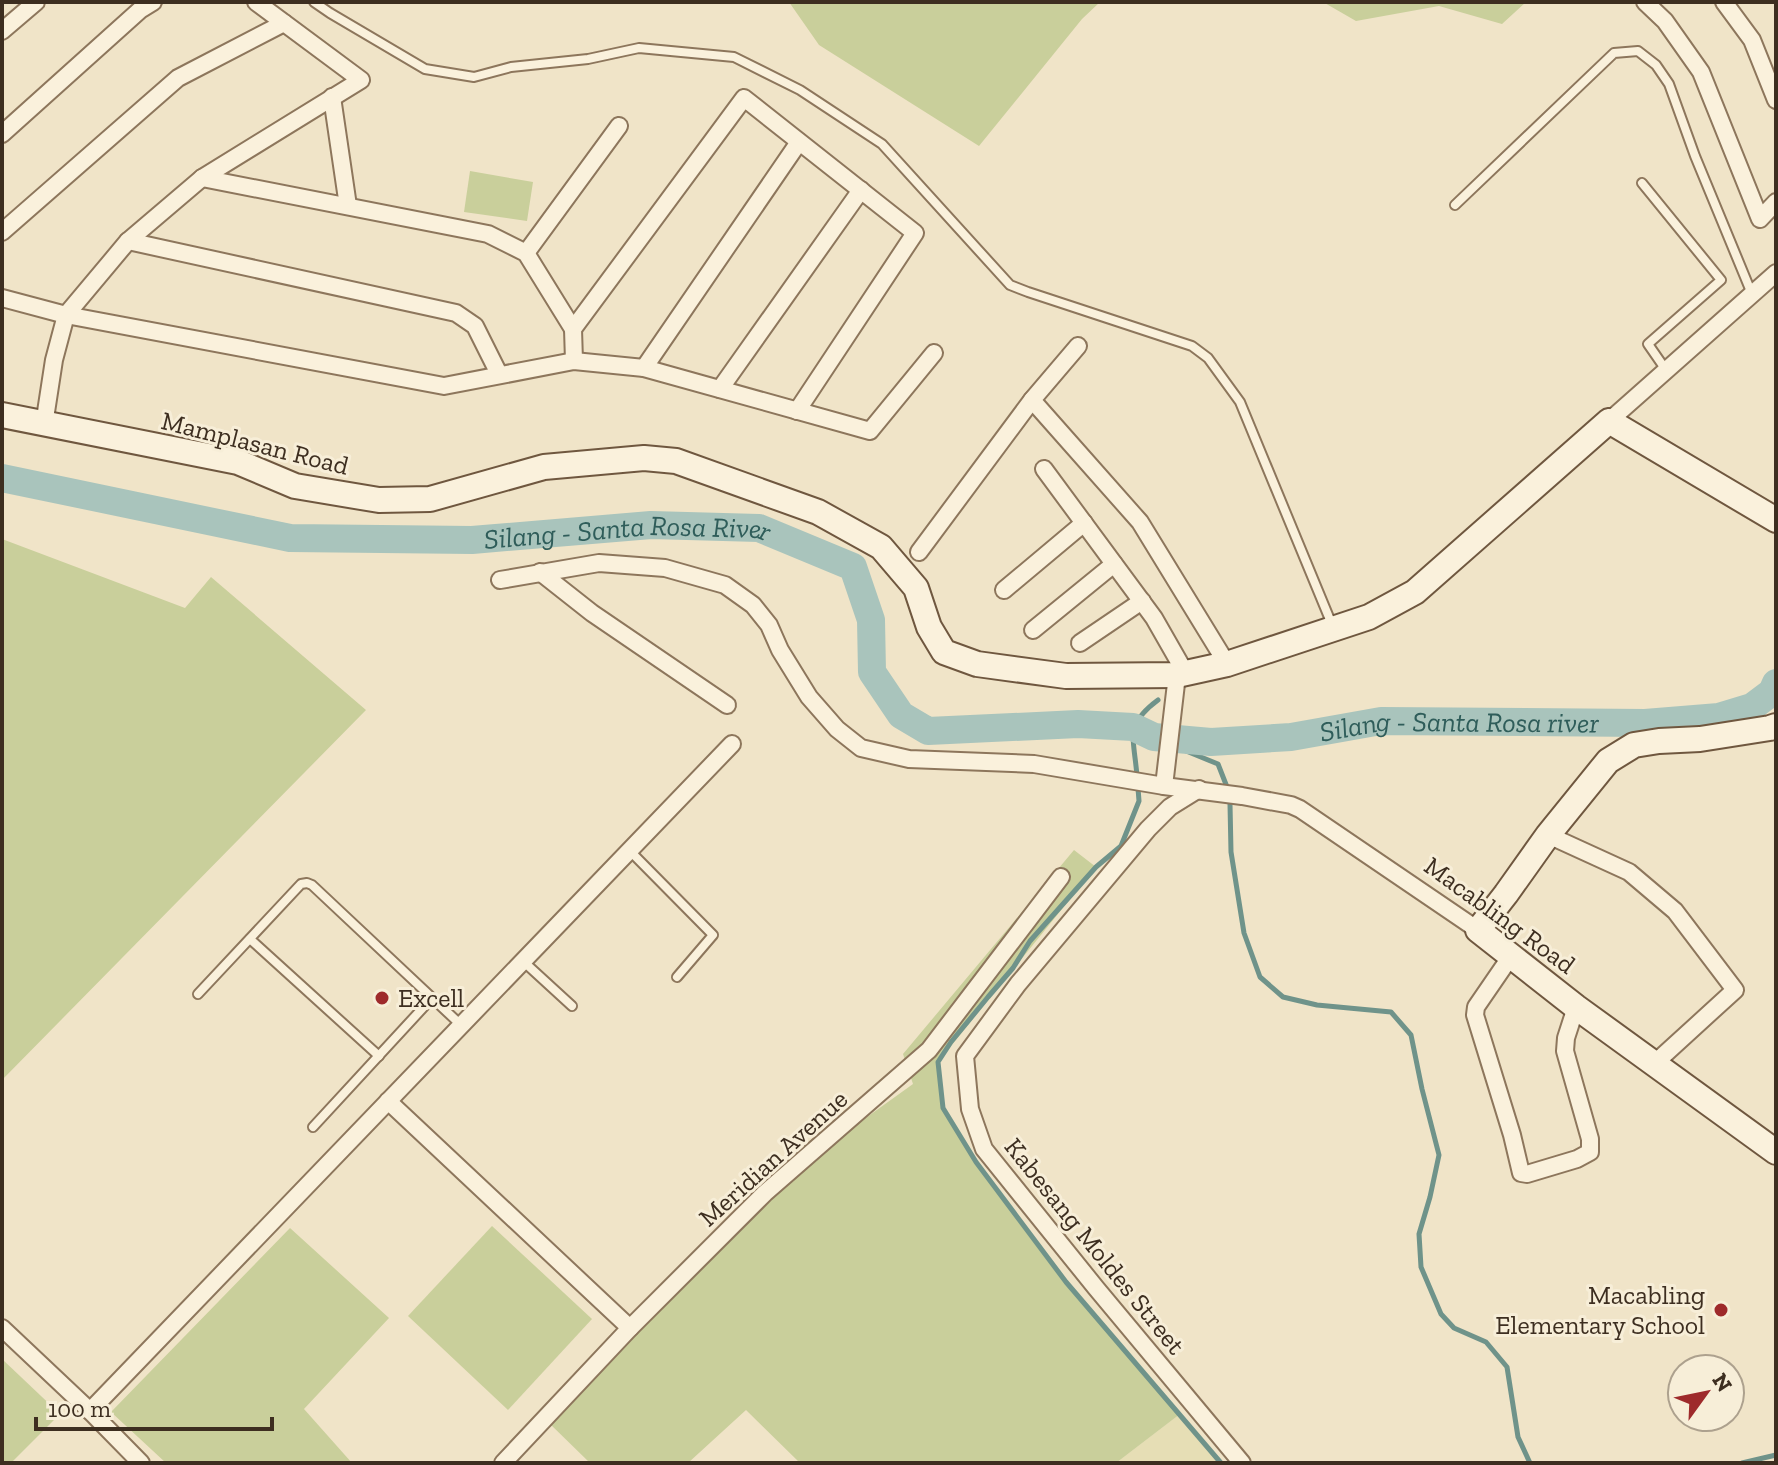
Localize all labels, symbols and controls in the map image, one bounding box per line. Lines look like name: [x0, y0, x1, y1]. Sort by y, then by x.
street label: Mamplasan Road: [158, 404, 352, 482]
water label: Silang - Santa Rosa River: [483, 508, 777, 555]
water label: Silang - Santa Rosa river: [1317, 704, 1599, 748]
street label: Macabling Road: [1418, 849, 1582, 981]
place label: Excell: [398, 982, 464, 1014]
marker: Excell: [373, 989, 391, 1007]
street label: Meridian Avenue: [692, 1083, 854, 1233]
street label: Kabesang Moldes Street: [998, 1131, 1192, 1361]
place label: Macabling Elementary School: [1495, 1279, 1705, 1341]
marker: Macabling Elementary School: [1712, 1301, 1730, 1319]
north arrow: [1666, 1353, 1746, 1433]
text: N: [1706, 1368, 1738, 1397]
scale bar: [36, 1381, 272, 1431]
text: 100 m: [48, 1394, 111, 1423]

